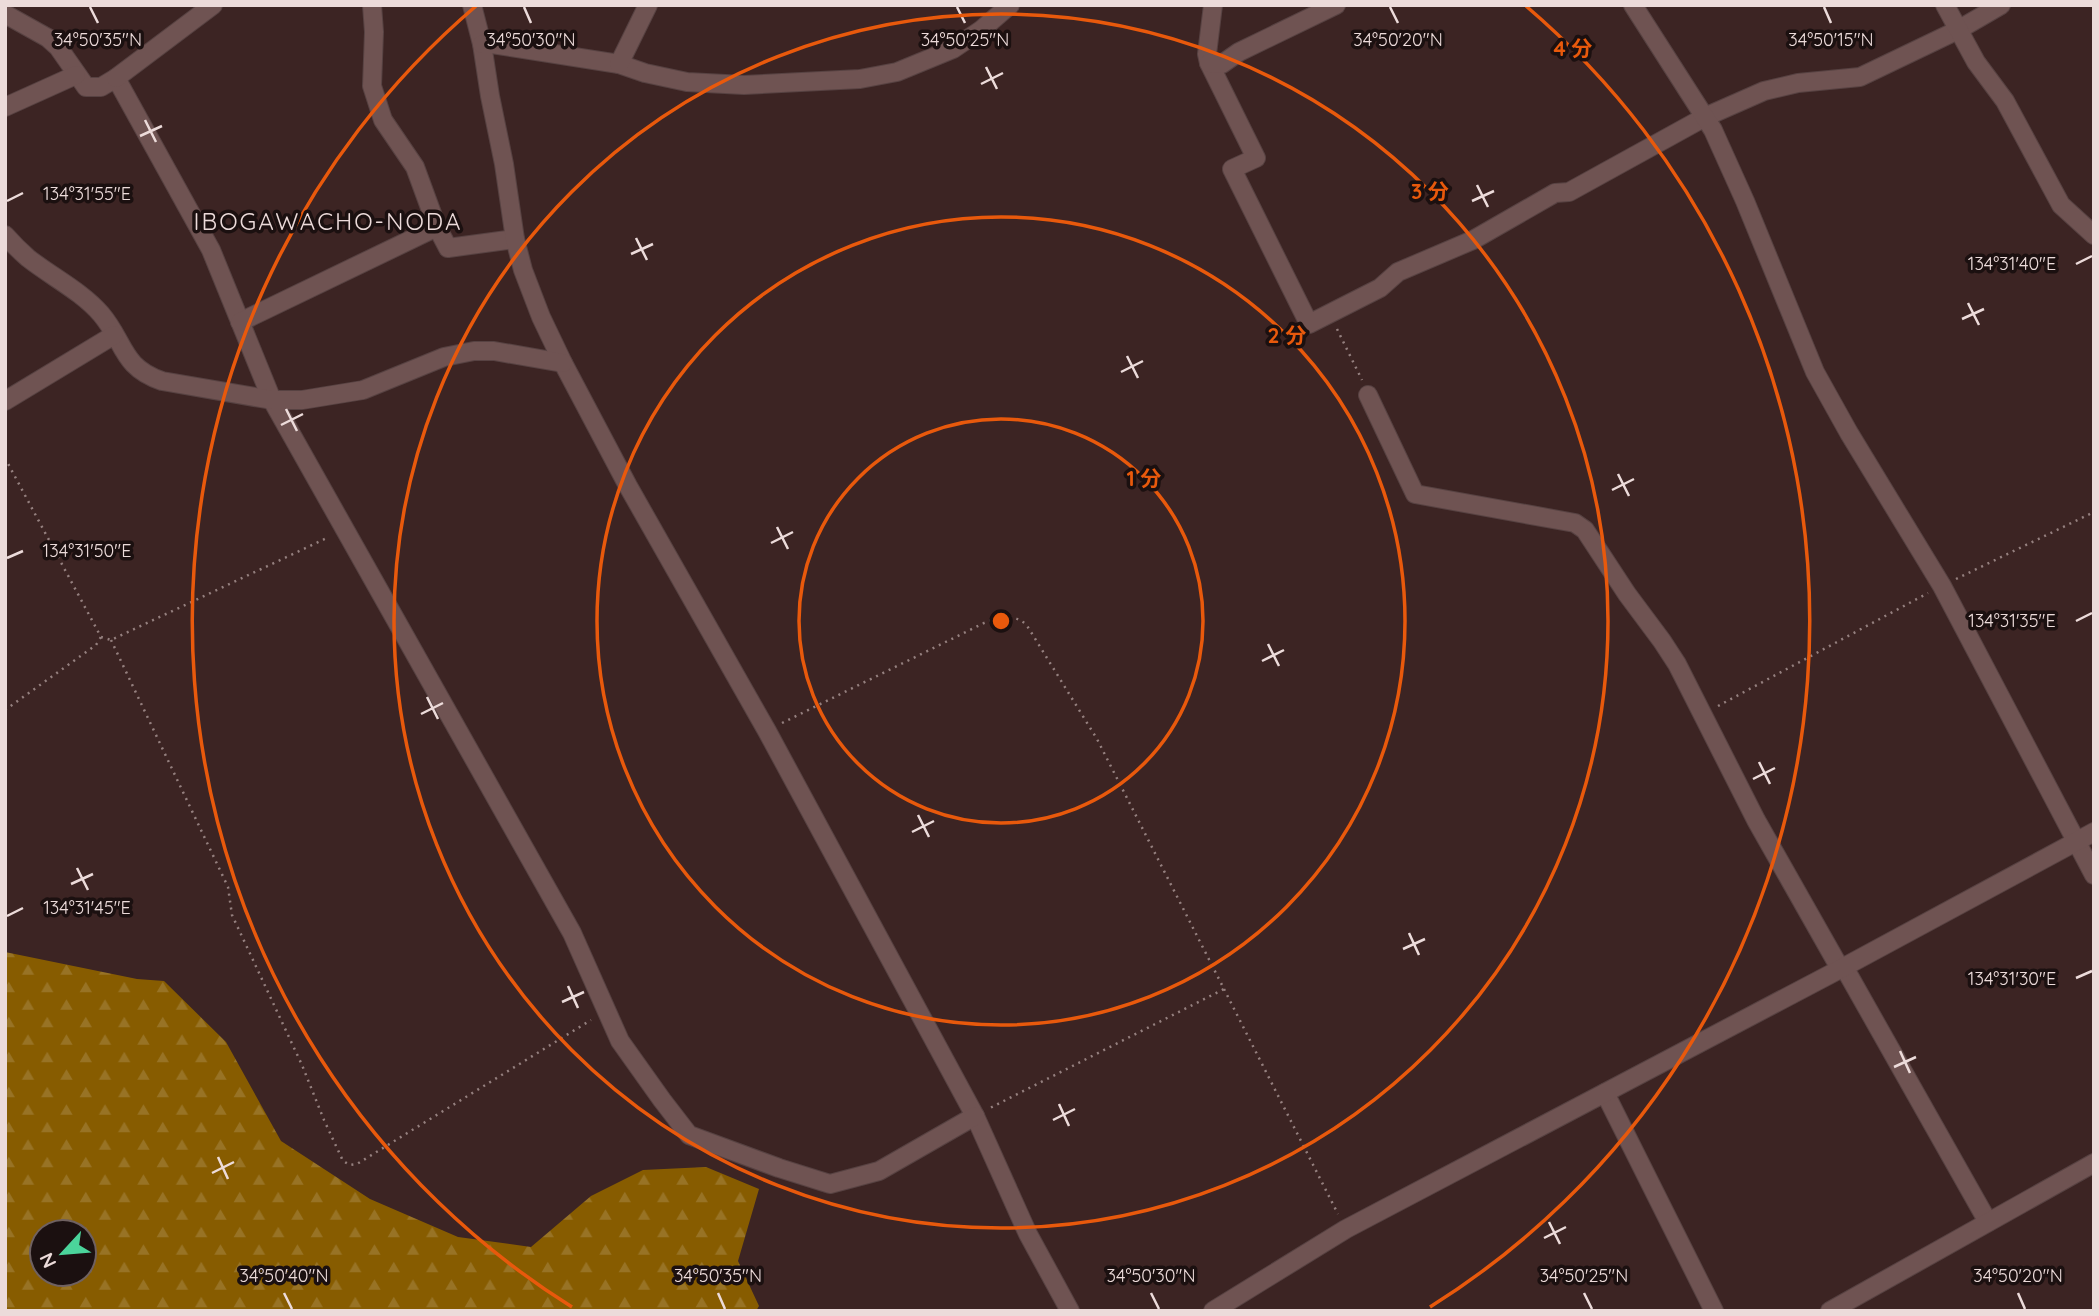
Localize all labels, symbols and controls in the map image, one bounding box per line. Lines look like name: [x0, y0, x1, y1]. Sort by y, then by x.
text: 34°50'35"N: [54, 28, 142, 51]
text: 34°50'30"N: [486, 28, 576, 51]
text: 34°50'25"N: [921, 28, 1009, 51]
text: 34°50'20"N: [1353, 28, 1443, 51]
text: 34°50'15"N: [1788, 28, 1874, 51]
text: 4 分: [1553, 35, 1593, 61]
text: 3 分: [1411, 178, 1449, 204]
text: 134°31'55"E: [43, 182, 131, 205]
district label: IBOGAWACHO-NODA: [194, 206, 462, 236]
text: 134°31'40"E: [1968, 252, 2056, 275]
text: 2 分: [1268, 322, 1306, 348]
text: 1 分: [1126, 465, 1162, 491]
text: 134°31'50"E: [43, 539, 131, 562]
centre of rings: [989, 609, 1013, 633]
text: 134°31'35"E: [1968, 609, 2056, 632]
text: 134°31'45"E: [43, 896, 131, 919]
text: 134°31'30"E: [1968, 967, 2056, 990]
north arrow: [28, 1218, 98, 1288]
text: N: [34, 1249, 62, 1272]
text: 34°50'40"N: [239, 1264, 329, 1287]
text: 34°50'35"N: [674, 1264, 762, 1287]
text: 34°50'30"N: [1106, 1264, 1196, 1287]
text: 34°50'25"N: [1540, 1264, 1628, 1287]
text: 34°50'20"N: [1973, 1264, 2063, 1287]

